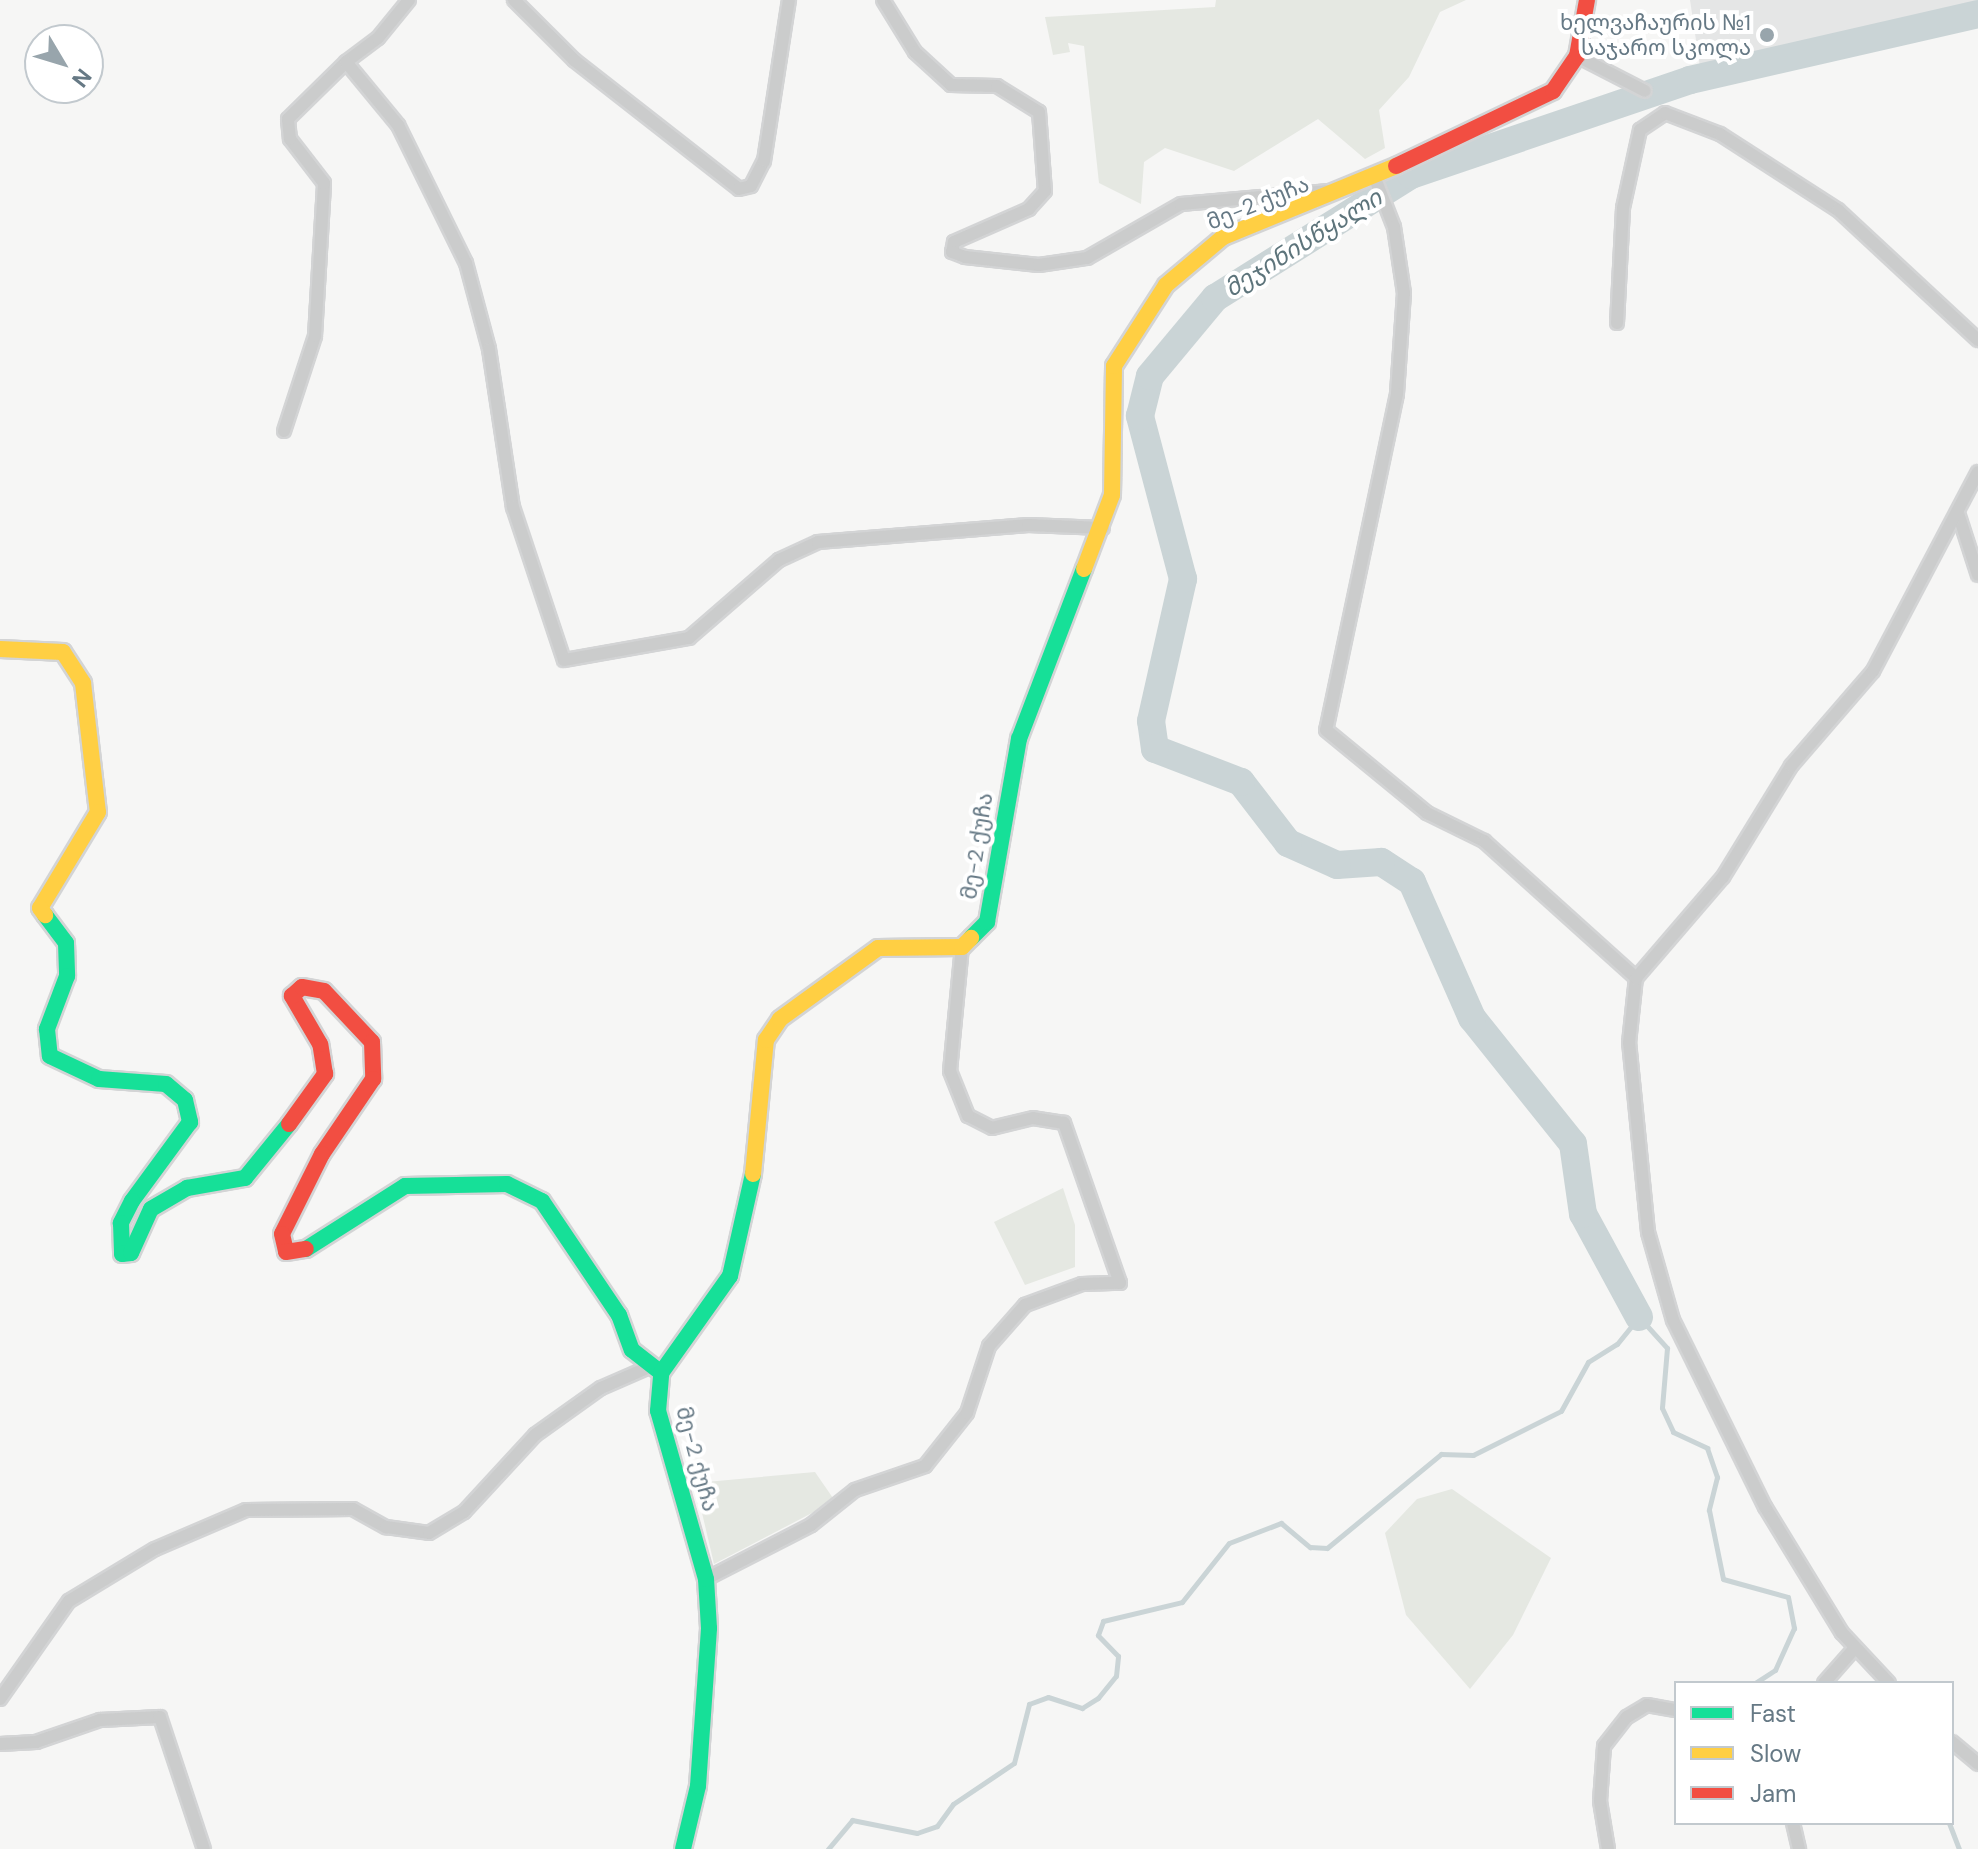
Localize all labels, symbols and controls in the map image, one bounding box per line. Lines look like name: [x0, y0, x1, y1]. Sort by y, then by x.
place label: ხელვაჩაურის №1 საჯარო სკოლა: [1560, 9, 1751, 60]
north arrow: [24, 24, 104, 104]
marker: ხელვაჩაურის №1 საჯარო სკოლა: [1758, 26, 1776, 44]
text: N: [65, 63, 98, 93]
street label: მე-2 ქუჩა: [1203, 171, 1313, 235]
water label: მეჯინისწყალი: [1219, 183, 1387, 303]
street label: მე-2 ქუჩა: [956, 791, 998, 901]
street label: მე-2 ქუჩა: [670, 1404, 724, 1514]
legend: [1674, 1681, 1954, 1825]
text: Fast: [1750, 1698, 1796, 1729]
text: Slow: [1750, 1738, 1801, 1769]
text: Jam: [1750, 1778, 1796, 1809]

